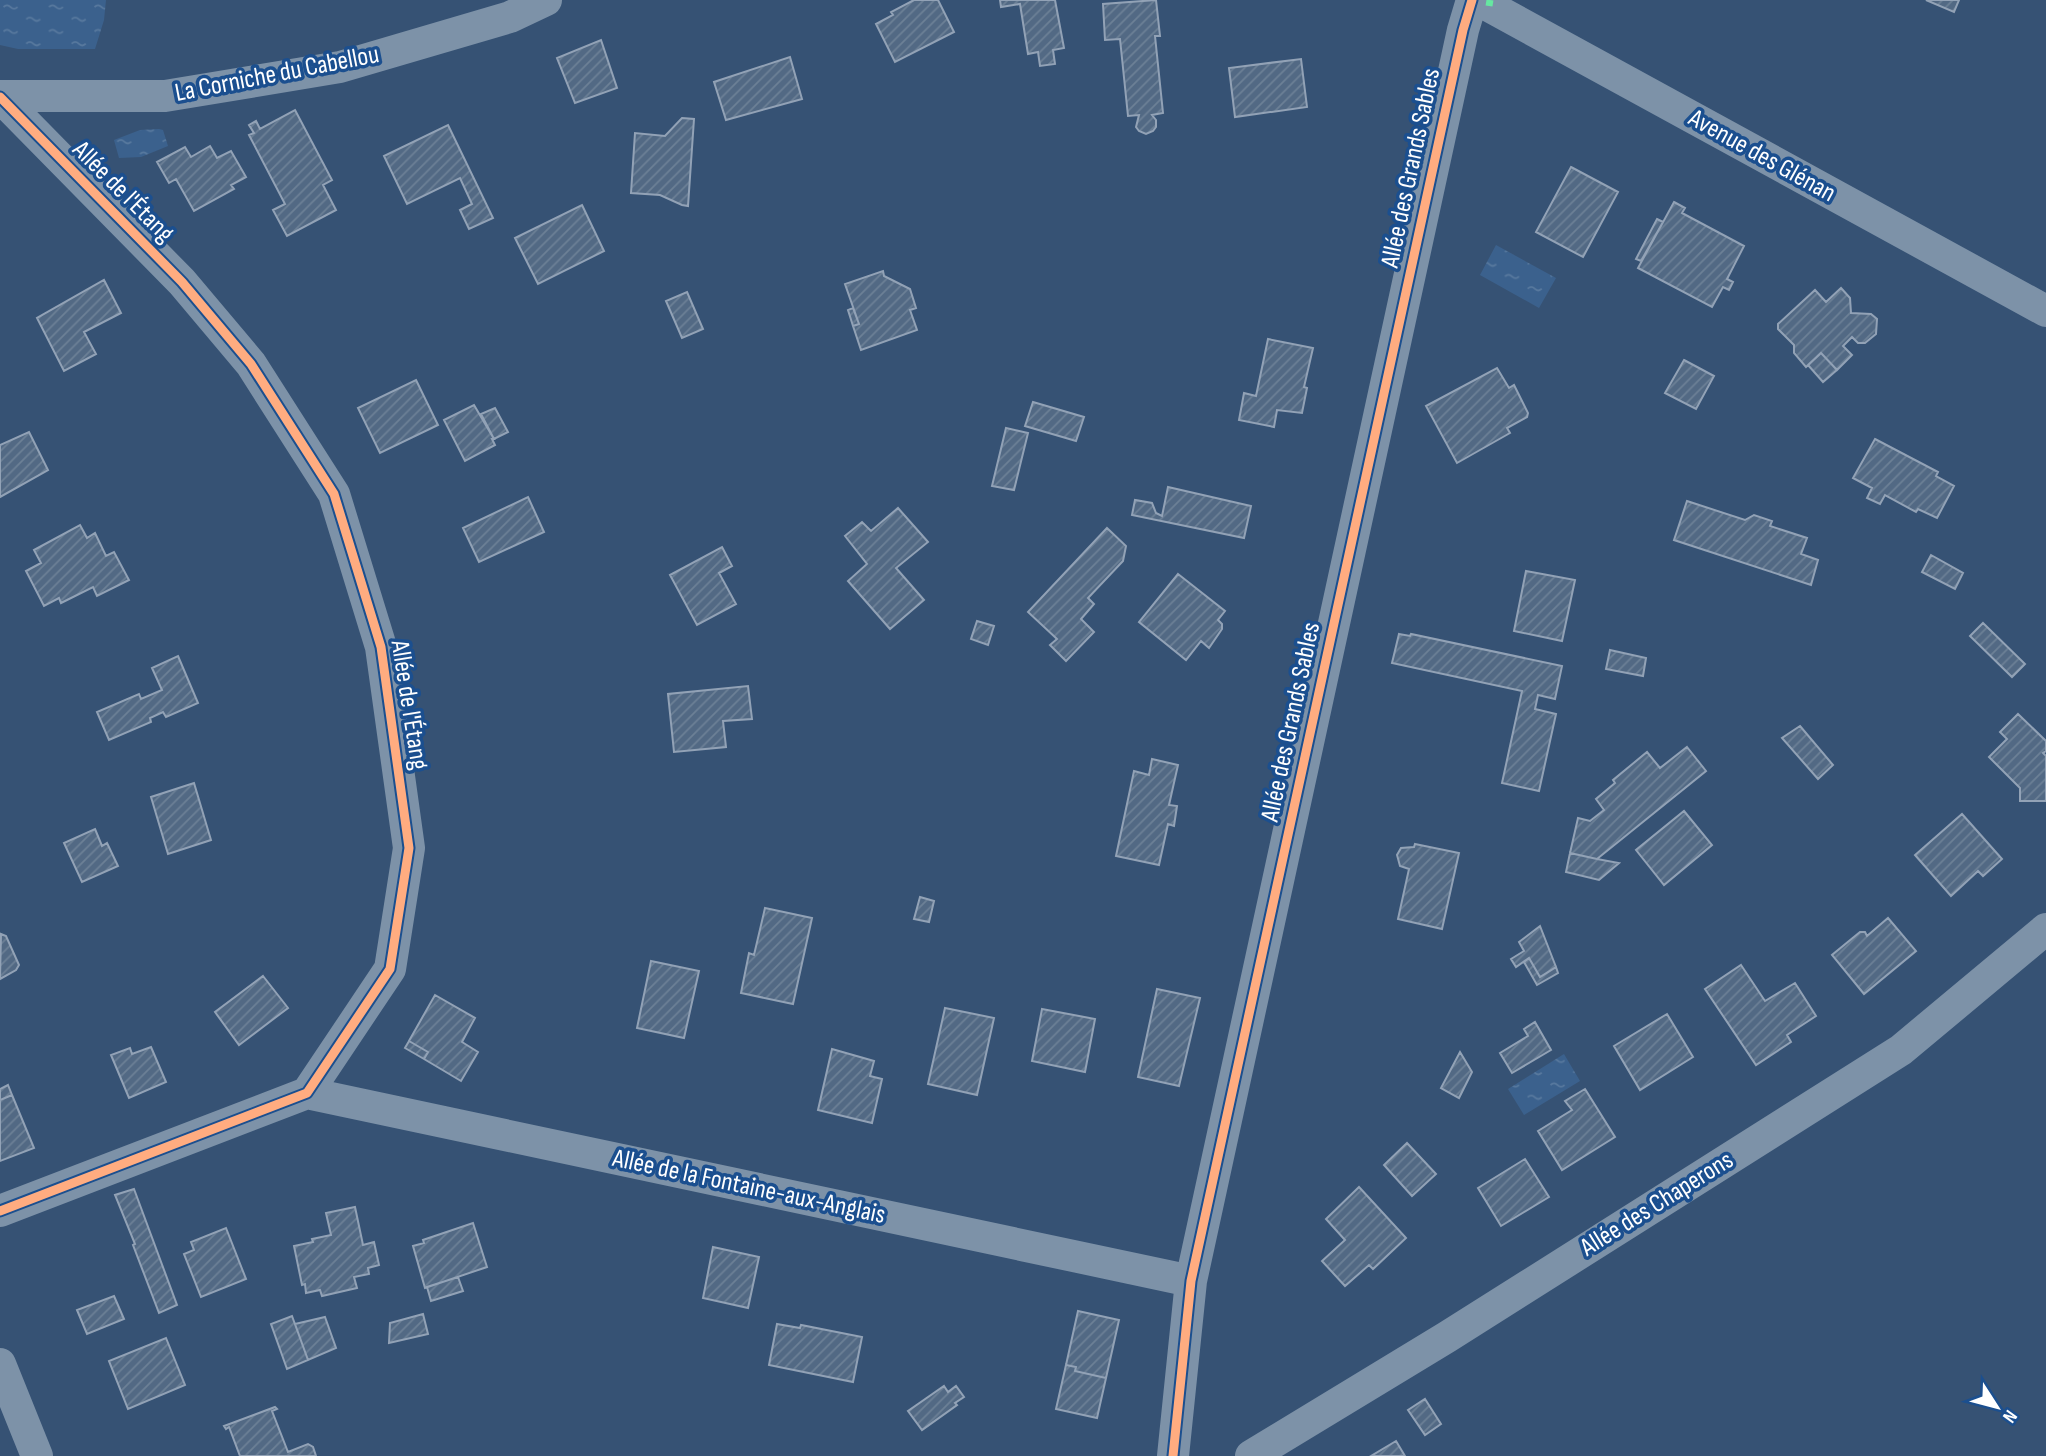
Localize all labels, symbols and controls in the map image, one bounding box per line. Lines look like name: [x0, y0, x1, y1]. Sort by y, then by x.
street label: La Corniche du Cabellou: [172, 39, 382, 109]
street label: Allée des Grands Sables: [1375, 65, 1447, 271]
street label: Avenue des Glénan: [1682, 102, 1841, 209]
street label: Allée de l'Étang: [65, 134, 180, 249]
street label: Allée des Grands Sables: [1255, 619, 1327, 825]
street label: Allée de l'Étang: [383, 637, 435, 772]
street label: Allée de la Fontaine-aux-Anglais: [609, 1143, 888, 1231]
street label: Allée des Chaperons: [1574, 1145, 1739, 1264]
north arrow: [1962, 1372, 2032, 1442]
text: N: [1997, 1405, 2022, 1427]

